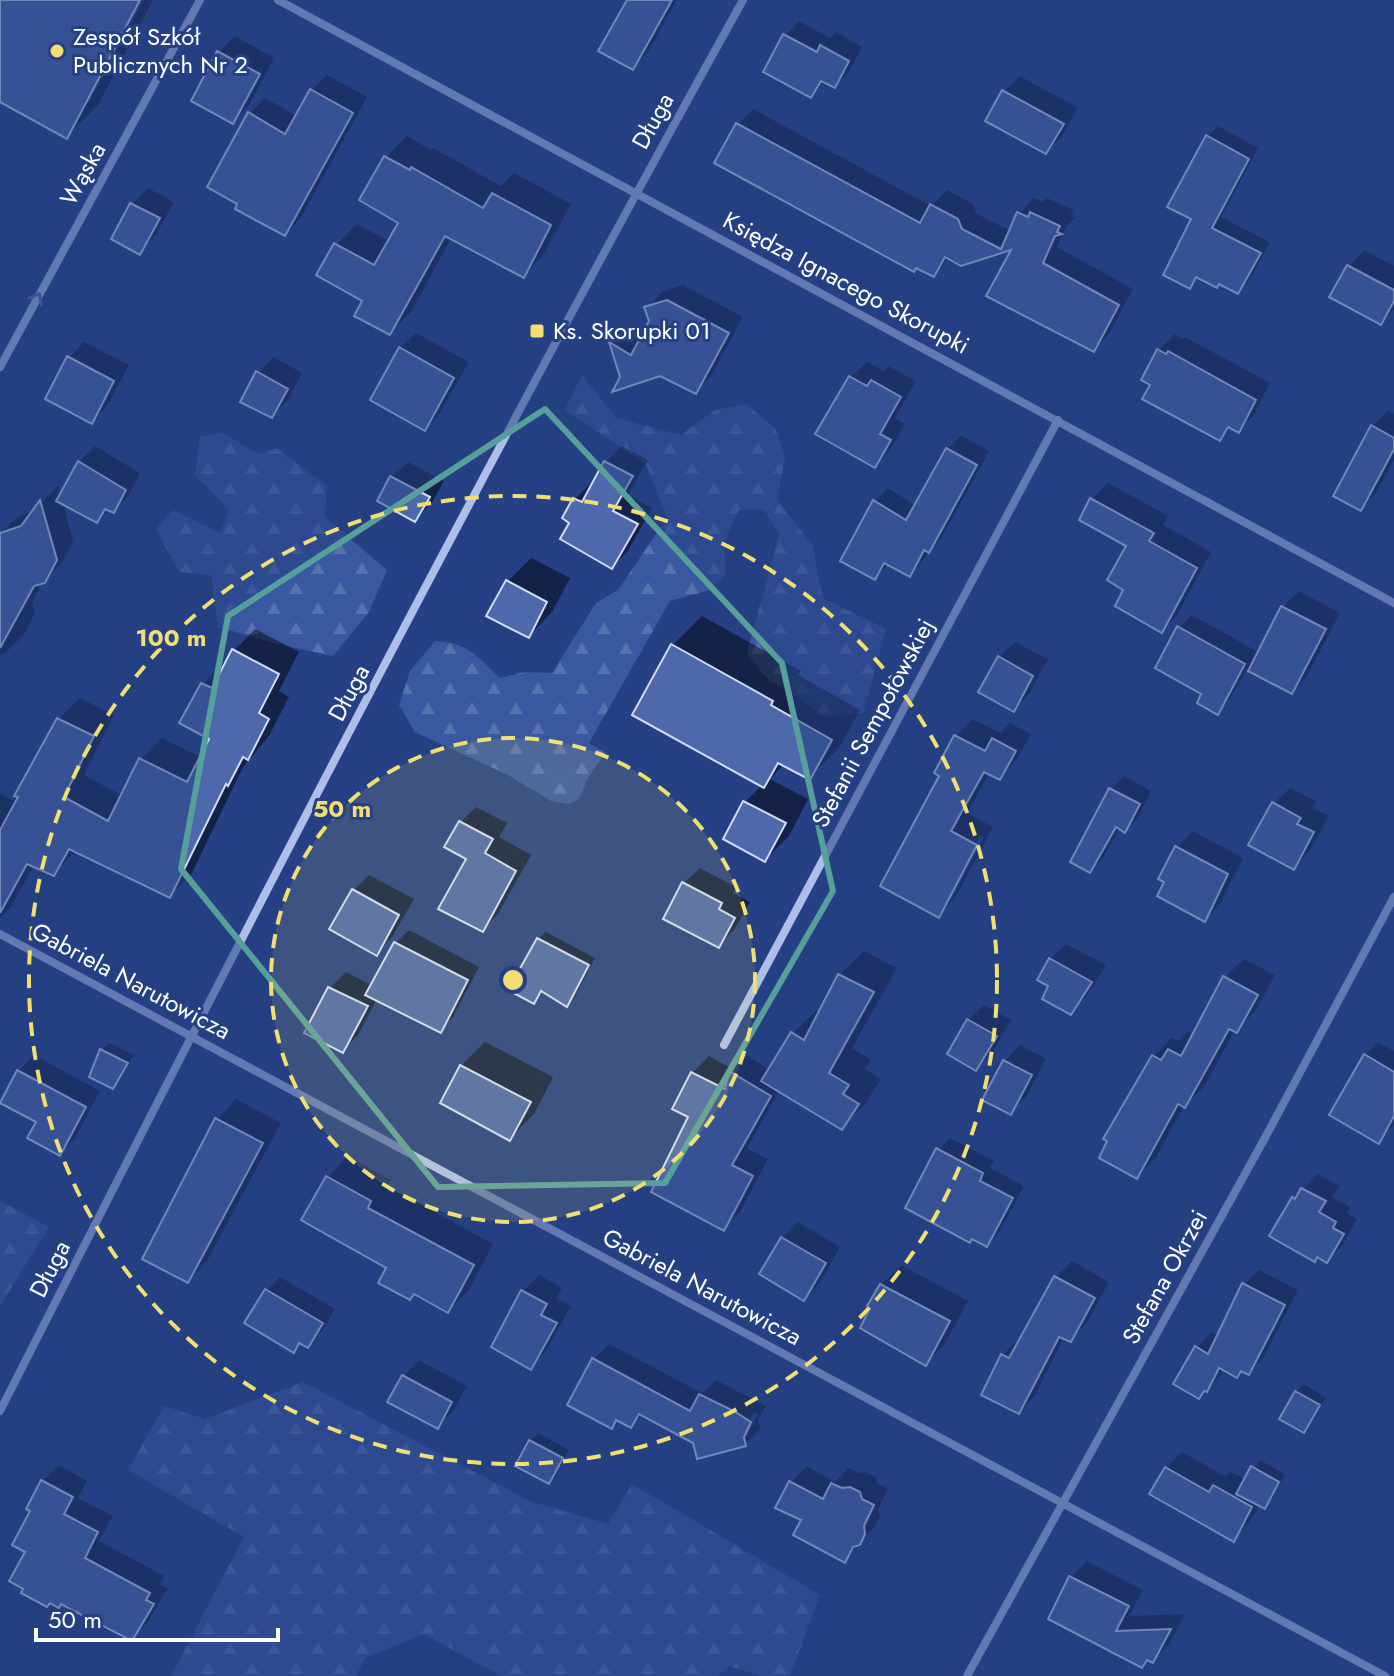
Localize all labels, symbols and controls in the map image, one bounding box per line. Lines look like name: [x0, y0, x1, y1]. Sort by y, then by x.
place label: Zespół Szkół Publicznych Nr 2: [73, 19, 248, 82]
marker: Zespół Szkół Publicznych Nr 2: [48, 42, 66, 60]
street label: Długa: [623, 86, 682, 155]
street label: Wąska: [51, 136, 114, 212]
street label: Księdza Ignacego Skorupki: [717, 203, 976, 362]
one-way arrow: [28, 292, 43, 307]
place label: Ks. Skorupki 01: [553, 313, 711, 348]
marker: Ks. Skorupki 01: [528, 322, 546, 340]
street label: Stefanii Sempołowskiej: [803, 612, 943, 834]
text: 100 m: [136, 620, 206, 655]
street label: Długa: [319, 658, 378, 727]
text: 50 m: [313, 791, 371, 826]
street label: Gabriela Narutowicza: [25, 913, 237, 1048]
centre of rings: [499, 966, 527, 994]
street label: Stefana Okrzei: [1113, 1203, 1216, 1350]
street label: Gabriela Narutowicza: [596, 1219, 808, 1354]
street label: Długa: [20, 1234, 79, 1303]
scale bar: [36, 1592, 278, 1642]
text: 50 m: [48, 1602, 102, 1637]

